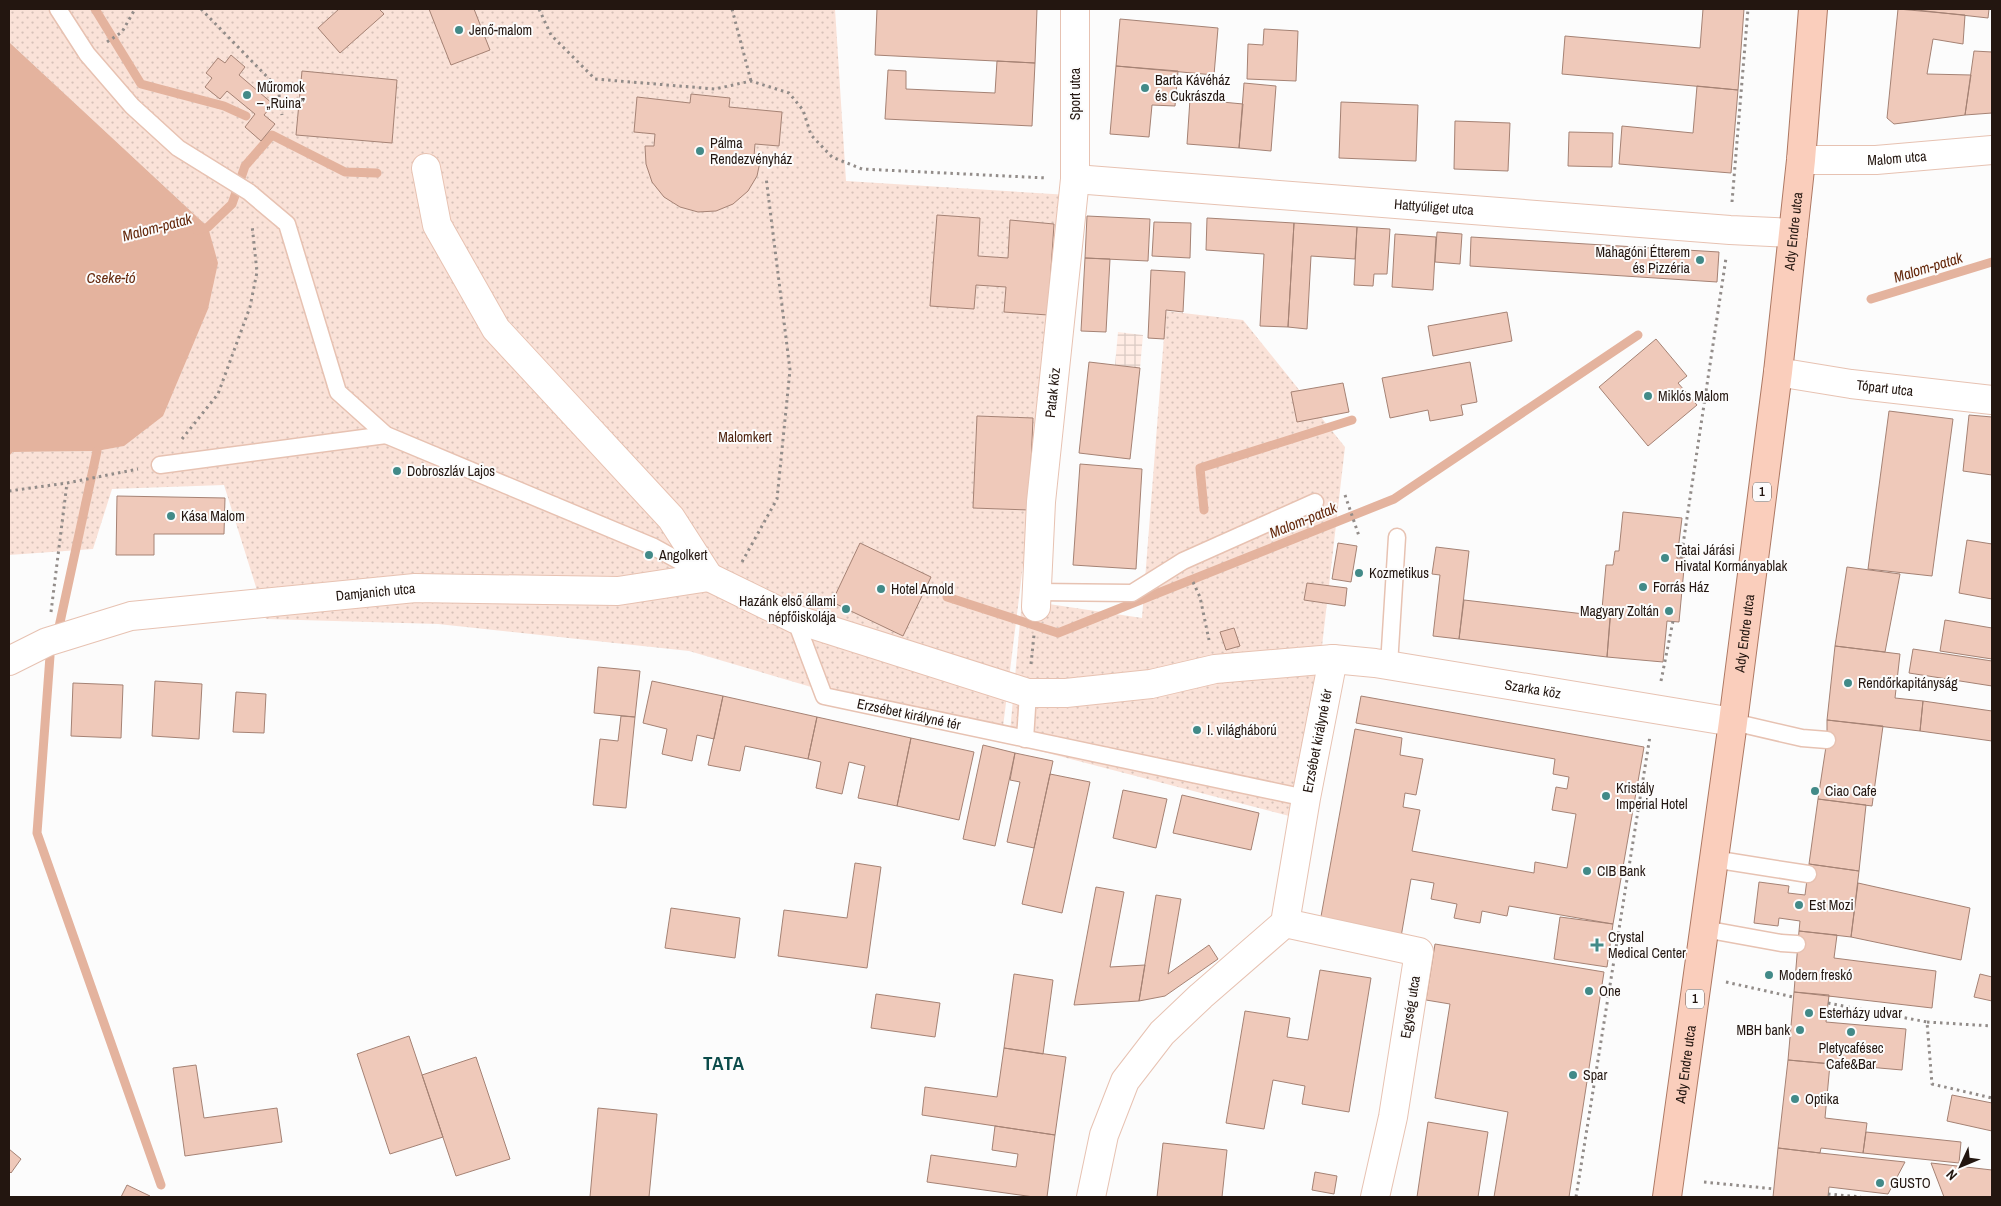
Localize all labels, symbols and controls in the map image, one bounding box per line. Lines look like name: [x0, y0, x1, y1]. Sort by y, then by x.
place label: Jenő-malom: [469, 21, 532, 39]
marker: Jenő-malom: [453, 24, 465, 36]
street label: Sport utca: [1066, 67, 1084, 120]
place label: Barta Kávéház és Cukrászda: [1155, 71, 1231, 105]
place label: Műromok – „Ruina”: [257, 78, 305, 112]
marker: Barta Kávéház és Cukrászda: [1139, 82, 1151, 94]
marker: Műromok – „Ruina”: [241, 89, 253, 101]
place label: Pálma Rendezvényház: [710, 134, 793, 168]
marker: Pálma Rendezvényház: [694, 145, 706, 157]
street label: Malom utca: [1867, 147, 1928, 169]
street label: Ady Endre utca: [1780, 191, 1807, 272]
street label: Hattyúliget utca: [1393, 195, 1475, 219]
water label: Malom-patak: [120, 207, 195, 246]
place label: Mahagóni Étterem és Pizzéria: [1596, 243, 1691, 277]
water label: Malom-patak: [1891, 246, 1966, 287]
marker: Mahagóni Étterem és Pizzéria: [1694, 254, 1706, 266]
water label: Cseke-tó: [86, 267, 136, 288]
street label: Patak köz: [1041, 366, 1064, 419]
street label: Tópart utca: [1856, 376, 1915, 400]
place label: Miklós Malom: [1658, 387, 1729, 405]
marker: Miklós Malom: [1642, 390, 1654, 402]
park label: Malomkert: [718, 428, 772, 446]
place label: Dobroszláv Lajos: [407, 462, 495, 480]
marker: Dobroszláv Lajos: [391, 465, 403, 477]
road number: 1: [1753, 482, 1771, 502]
water label: Malom-patak: [1266, 497, 1341, 543]
place label: Kása Malom: [181, 507, 245, 525]
marker: Kása Malom: [165, 510, 177, 522]
place label: Tatai Járási Hivatal Kormányablak: [1675, 541, 1788, 575]
place label: Angolkert: [658, 546, 708, 564]
marker: Angolkert: [643, 549, 655, 561]
marker: Tatai Járási Hivatal Kormányablak: [1659, 552, 1671, 564]
place label: Kozmetikus: [1369, 564, 1429, 582]
marker: Kozmetikus: [1353, 567, 1365, 579]
place label: Forrás Ház: [1653, 578, 1709, 596]
street label: Damjanich utca: [335, 579, 417, 605]
place label: Hotel Arnold: [891, 580, 954, 598]
marker: Forrás Ház: [1637, 581, 1649, 593]
marker: Hotel Arnold: [875, 583, 887, 595]
place label: Hazánk első állami népfőiskolája: [739, 592, 837, 626]
street label: Ady Endre utca: [1730, 593, 1758, 674]
place label: Magyary Zoltán: [1580, 602, 1659, 620]
marker: Hazánk első állami népfőiskolája: [840, 603, 852, 615]
marker: Magyary Zoltán: [1663, 605, 1675, 617]
place label: Rendőrkapitányság: [1858, 674, 1958, 692]
street label: Szarka köz: [1503, 676, 1563, 703]
marker: Rendőrkapitányság: [1842, 677, 1854, 689]
street label: Erzsébet királyné tér: [1298, 687, 1336, 794]
street label: Erzsébet királyné tér: [855, 694, 962, 734]
place label: I. világháború: [1207, 721, 1277, 739]
marker: I. világháború: [1191, 724, 1203, 736]
place label: Kristály Imperial Hotel: [1616, 779, 1687, 813]
place label: Ciao Cafe: [1825, 782, 1877, 800]
marker: Ciao Cafe: [1809, 785, 1821, 797]
marker: Kristály Imperial Hotel: [1600, 790, 1612, 802]
place label: CIB Bank: [1597, 862, 1646, 880]
marker: CIB Bank: [1581, 865, 1593, 877]
place label: Est Mozi: [1809, 896, 1854, 914]
marker: Est Mozi: [1793, 899, 1805, 911]
place label: Crystal Medical Center: [1608, 928, 1686, 962]
marker: Crystal Medical Center: [1590, 938, 1604, 952]
place label: Modern freskó: [1779, 966, 1852, 984]
marker: Modern freskó: [1763, 969, 1775, 981]
street label: Egység utca: [1396, 974, 1424, 1040]
place label: One: [1599, 982, 1621, 1000]
marker: One: [1583, 985, 1595, 997]
road number: 1: [1686, 990, 1704, 1009]
place label: Esterházy udvar: [1819, 1004, 1902, 1022]
marker: Esterházy udvar: [1803, 1007, 1815, 1019]
place label: MBH bank: [1736, 1021, 1790, 1039]
street label: Ady Endre utca: [1671, 1023, 1700, 1105]
marker: MBH bank: [1794, 1024, 1806, 1036]
marker: Pletycafésec Cafe&Bar: [1845, 1026, 1857, 1038]
place label: Pletycafésec Cafe&Bar: [1818, 1039, 1884, 1073]
district label: TATA: [703, 1050, 745, 1076]
place label: Spar: [1583, 1066, 1607, 1084]
marker: Spar: [1567, 1069, 1579, 1081]
place label: Optika: [1805, 1090, 1839, 1108]
marker: Optika: [1789, 1093, 1801, 1105]
north arrow: [1936, 1141, 1986, 1191]
text: N: [1942, 1166, 1961, 1184]
place label: GUSTO: [1890, 1174, 1931, 1192]
marker: GUSTO: [1874, 1177, 1886, 1189]

